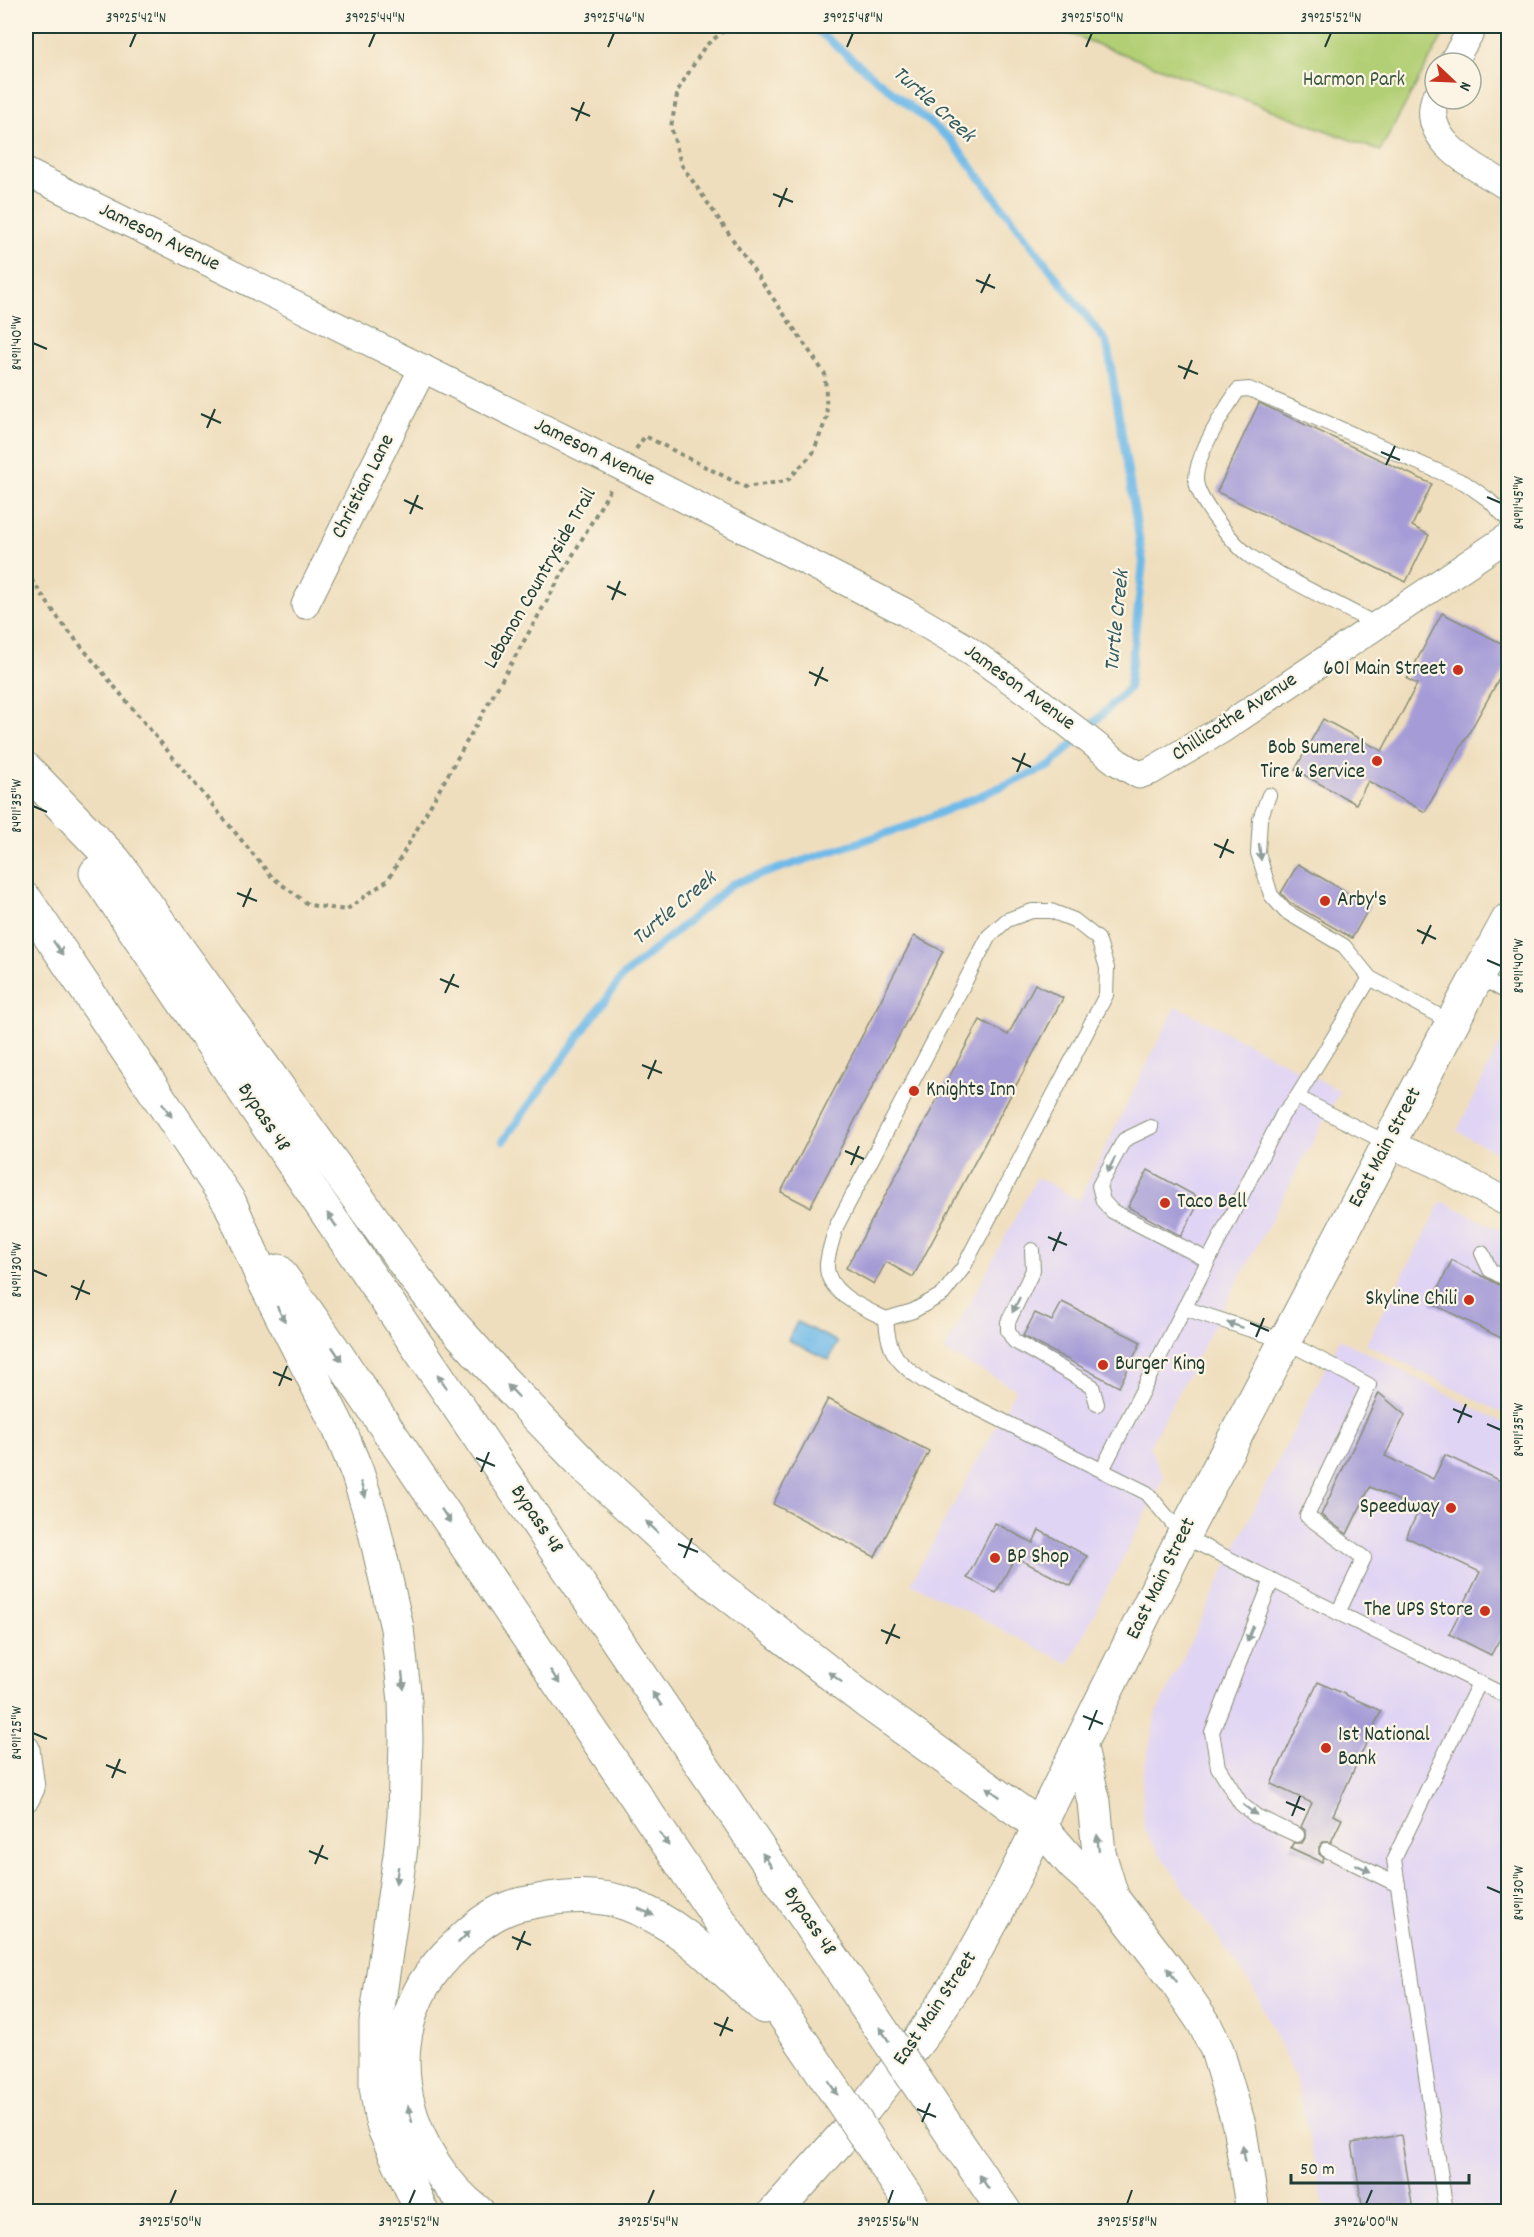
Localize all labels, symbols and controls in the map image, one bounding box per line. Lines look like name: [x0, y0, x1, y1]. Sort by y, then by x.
text: 39°25'42"N: [106, 8, 166, 30]
text: 39°25'44"N: [345, 8, 405, 30]
text: 39°25'46"N: [583, 8, 645, 30]
text: 39°25'48"N: [823, 8, 883, 30]
text: 39°25'50"N: [1061, 8, 1123, 30]
text: 39°25'52"N: [1300, 8, 1362, 30]
north arrow: [1423, 51, 1483, 111]
water label: Turtle Creek: [885, 59, 983, 152]
park label: Harmon Park: [1303, 66, 1405, 96]
text: N: [1452, 78, 1477, 94]
street label: Jameson Avenue: [93, 196, 225, 280]
text: 84°11'40"W: [7, 315, 29, 370]
street label: Jameson Avenue: [528, 411, 660, 495]
street label: Christian Lane: [325, 429, 403, 545]
text: 84°11'45"W: [1509, 476, 1531, 530]
street label: Lebanon Countryside Trail: [477, 483, 605, 675]
water label: Turtle Creek: [1097, 567, 1139, 673]
street label: Jameson Avenue: [957, 637, 1081, 739]
place label: 601 Main Street: [1323, 655, 1446, 685]
marker: 601 Main Street: [1451, 663, 1465, 677]
street label: Chillicothe Avenue: [1166, 666, 1304, 770]
place label: Bob Sumerel Tire & Service: [1260, 734, 1365, 788]
marker: Bob Sumerel Tire & Service: [1370, 754, 1384, 768]
text: 84°11'35"W: [7, 779, 29, 833]
one-way arrow: [1255, 843, 1265, 862]
water label: Turtle Creek: [626, 863, 726, 954]
place label: Arby's: [1337, 886, 1387, 916]
marker: Arby's: [1318, 894, 1332, 908]
text: 84°11'40"W: [1509, 938, 1531, 993]
one-way arrow: [52, 940, 63, 956]
place label: Knights Inn: [926, 1076, 1015, 1106]
street label: Bypass 48: [229, 1077, 297, 1159]
street label: East Main Street: [1342, 1082, 1430, 1213]
marker: Knights Inn: [907, 1084, 921, 1098]
one-way arrow: [161, 1101, 173, 1117]
one-way arrow: [1106, 1157, 1116, 1174]
place label: Taco Bell: [1177, 1188, 1247, 1218]
marker: Taco Bell: [1158, 1196, 1172, 1210]
one-way arrow: [327, 1212, 338, 1228]
text: 84°11'30"W: [7, 1242, 29, 1298]
place label: Skyline Chili: [1365, 1285, 1457, 1315]
marker: Skyline Chili: [1462, 1293, 1476, 1307]
one-way arrow: [1011, 1296, 1021, 1313]
one-way arrow: [276, 1305, 286, 1322]
one-way arrow: [1226, 1319, 1244, 1329]
one-way arrow: [331, 1346, 342, 1362]
place label: Burger King: [1115, 1350, 1205, 1380]
marker: Burger King: [1096, 1358, 1110, 1372]
one-way arrow: [437, 1373, 448, 1389]
one-way arrow: [506, 1383, 520, 1398]
text: 84°11'35"W: [1509, 1403, 1531, 1457]
street label: Bypass 48: [502, 1479, 570, 1561]
one-way arrow: [358, 1481, 368, 1499]
place label: Speedway: [1360, 1493, 1439, 1523]
marker: Speedway: [1444, 1501, 1458, 1515]
one-way arrow: [440, 1507, 452, 1523]
street label: East Main Street: [1120, 1513, 1205, 1645]
one-way arrow: [645, 1521, 659, 1535]
place label: BP Shop: [1007, 1543, 1069, 1573]
marker: BP Shop: [988, 1551, 1002, 1565]
place label: The UPS Store: [1364, 1596, 1473, 1626]
marker: The UPS Store: [1478, 1604, 1492, 1618]
one-way arrow: [1245, 1625, 1254, 1643]
one-way arrow: [549, 1669, 560, 1685]
one-way arrow: [398, 1671, 408, 1690]
one-way arrow: [827, 1671, 843, 1684]
one-way arrow: [652, 1691, 663, 1707]
text: 84°11'25"W: [7, 1706, 29, 1760]
place label: 1st National Bank: [1338, 1721, 1430, 1775]
marker: 1st National Bank: [1319, 1741, 1333, 1755]
one-way arrow: [985, 1786, 1001, 1798]
one-way arrow: [1242, 1804, 1257, 1816]
one-way arrow: [659, 1830, 670, 1847]
one-way arrow: [1093, 1833, 1103, 1852]
one-way arrow: [761, 1853, 773, 1869]
one-way arrow: [1354, 1863, 1371, 1872]
text: 84°11'30"W: [1509, 1865, 1531, 1921]
one-way arrow: [393, 1866, 402, 1885]
street label: Bypass 48: [775, 1881, 843, 1963]
one-way arrow: [637, 1907, 655, 1917]
one-way arrow: [457, 1930, 471, 1945]
street label: East Main Street: [887, 1946, 986, 2072]
one-way arrow: [1166, 1968, 1178, 1984]
one-way arrow: [878, 2026, 890, 2042]
one-way arrow: [827, 2080, 838, 2096]
one-way arrow: [405, 2104, 414, 2122]
one-way arrow: [1239, 2144, 1248, 2163]
scale bar: [1291, 2147, 1470, 2185]
text: 50 m: [1300, 2158, 1335, 2183]
one-way arrow: [978, 2174, 990, 2190]
text: 39°25'50"N: [139, 2212, 201, 2234]
text: 39°25'52"N: [378, 2212, 440, 2234]
text: 39°25'54"N: [618, 2212, 678, 2234]
text: 39°25'56"N: [857, 2212, 919, 2234]
text: 39°25'58"N: [1097, 2212, 1157, 2234]
text: 39°26'00"N: [1334, 2212, 1398, 2234]

